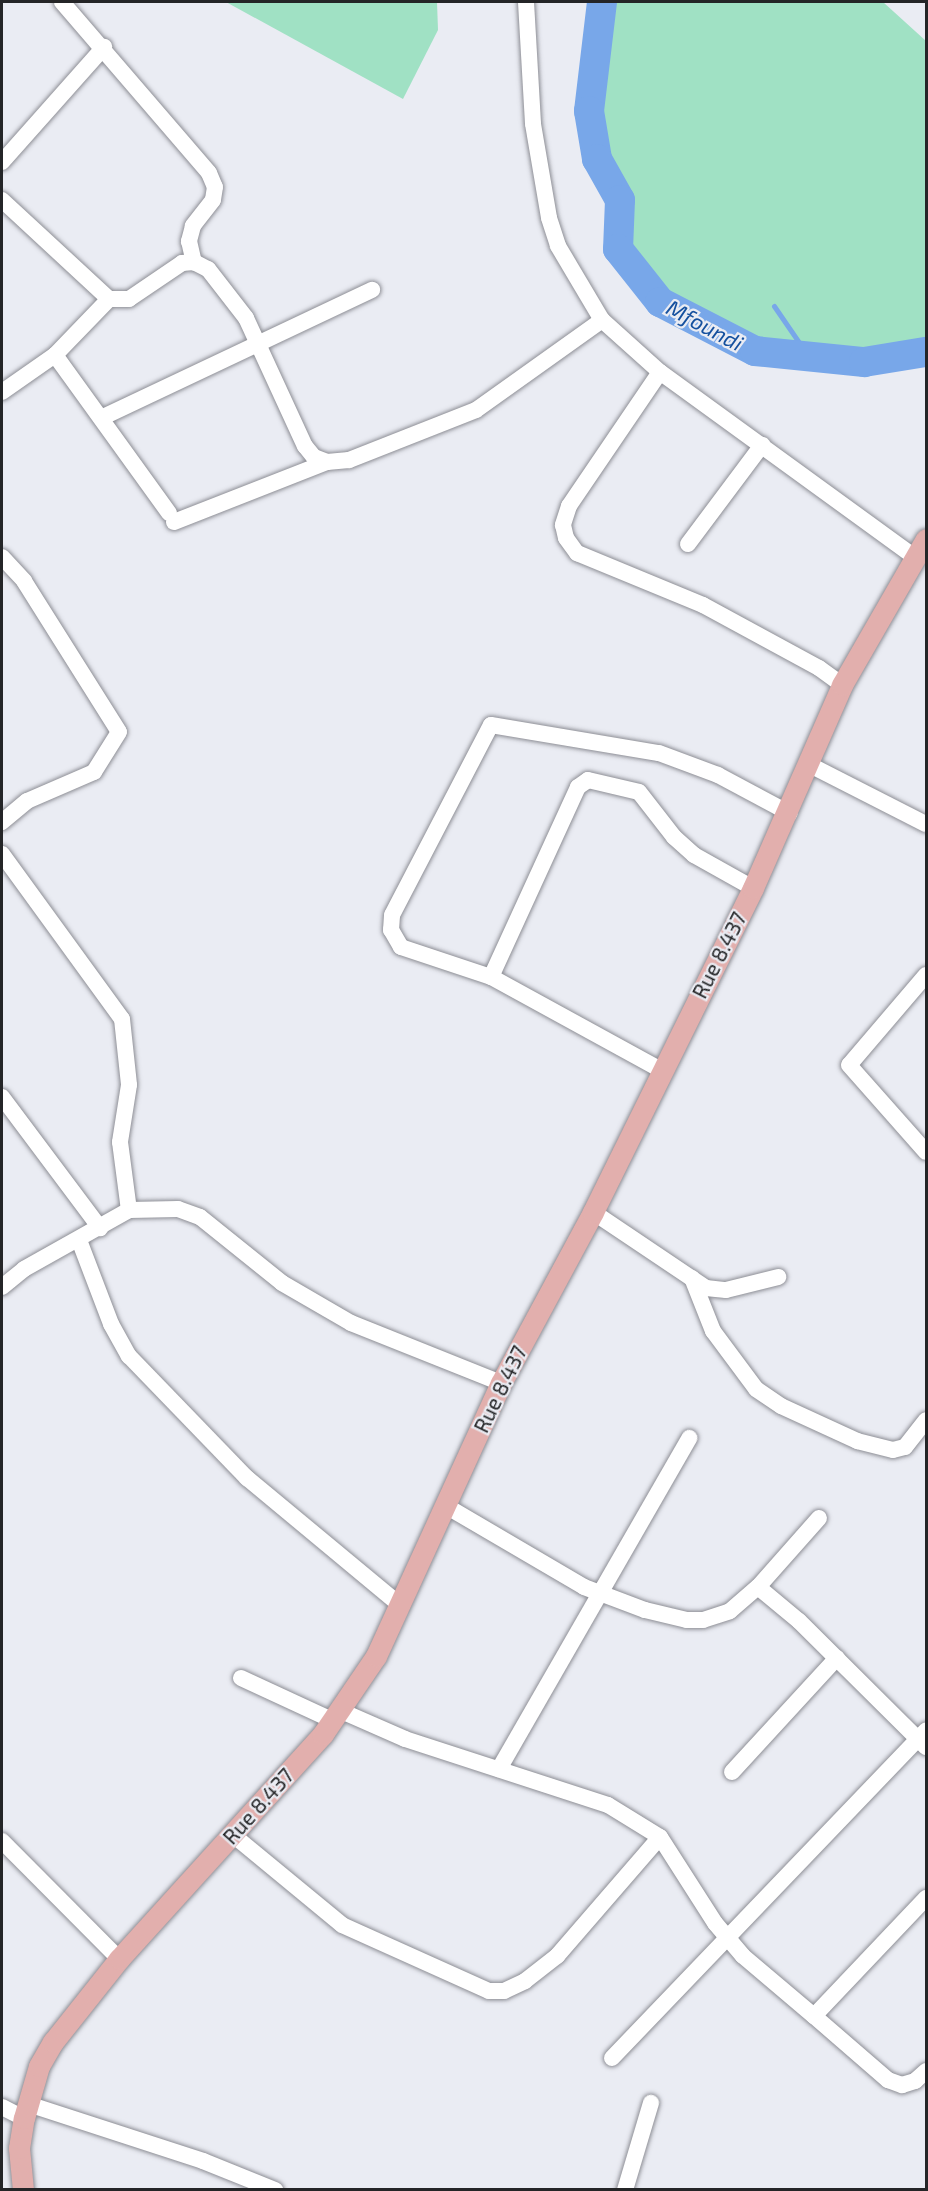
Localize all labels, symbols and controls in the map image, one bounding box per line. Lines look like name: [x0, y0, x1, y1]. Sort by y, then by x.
water label: Mfoundi: [662, 294, 748, 356]
street label: Rue 8.437: [687, 908, 751, 1002]
street label: Rue 8.437: [468, 1341, 532, 1437]
street label: Rue 8.437: [217, 1763, 299, 1849]

